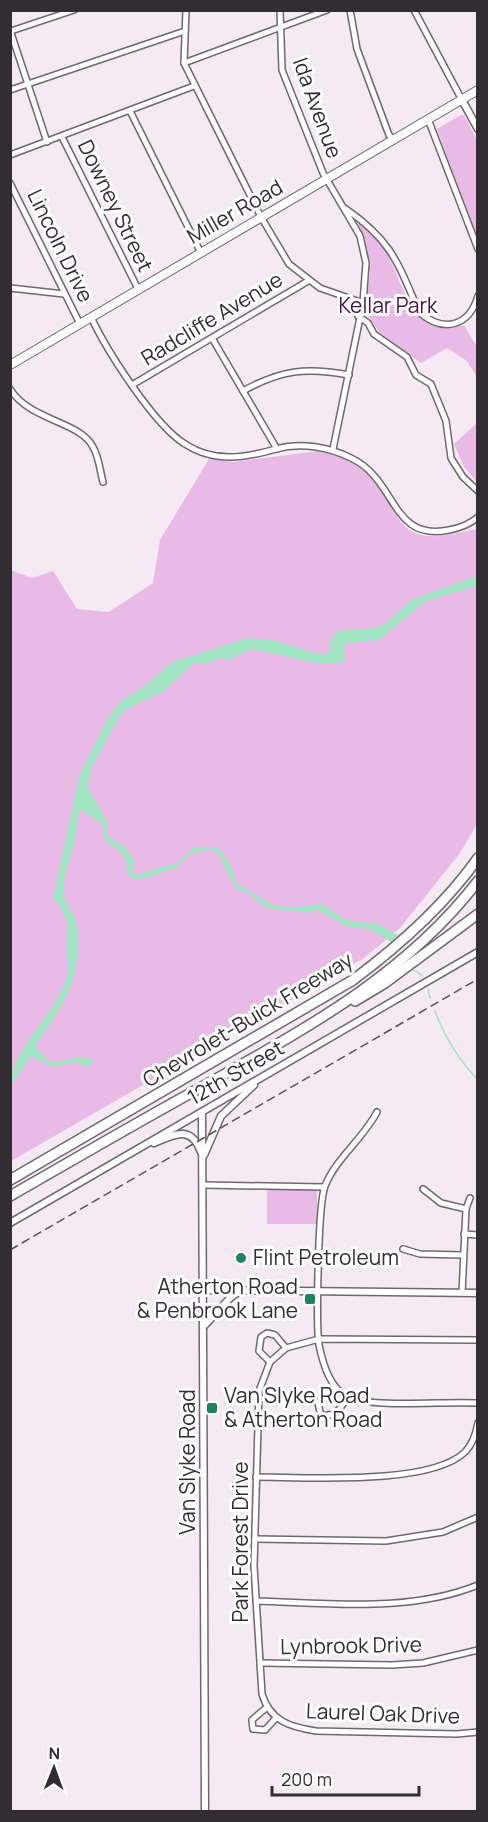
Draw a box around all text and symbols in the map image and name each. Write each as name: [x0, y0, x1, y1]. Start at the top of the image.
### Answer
street label: Ida Avenue: [287, 53, 349, 162]
street label: Downey Street: [72, 135, 160, 276]
street label: Miller Road: [182, 172, 287, 250]
street label: Lincoln Drive: [21, 184, 100, 307]
street label: Radcliffe Avenue: [136, 265, 287, 371]
park label: Kellar Park: [339, 291, 438, 319]
street label: Chevrolet-Buick Freeway: [137, 945, 358, 1093]
street label: 12th Street: [182, 1033, 289, 1111]
place label: Flint Petroleum: [253, 1243, 399, 1271]
marker: Flint Petroleum: [234, 1251, 248, 1265]
place label: Atherton Road & Penbrook Lane: [137, 1272, 298, 1324]
marker: Atherton Road & Penbrook Lane: [303, 1292, 317, 1306]
place label: Van Slyke Road & Atherton Road: [224, 1381, 382, 1433]
street label: Van Slyke Road: [173, 1389, 201, 1535]
marker: Van Slyke Road & Atherton Road: [205, 1401, 219, 1415]
street label: Park Forest Drive: [226, 1461, 254, 1623]
street label: Lynbrook Drive: [280, 1630, 422, 1660]
street label: Laurel Oak Drive: [306, 1696, 461, 1730]
north arrow: [24, 1738, 84, 1798]
text: N: [48, 1742, 60, 1764]
scale bar: [272, 1759, 419, 1797]
text: 200 m: [281, 1767, 332, 1791]

